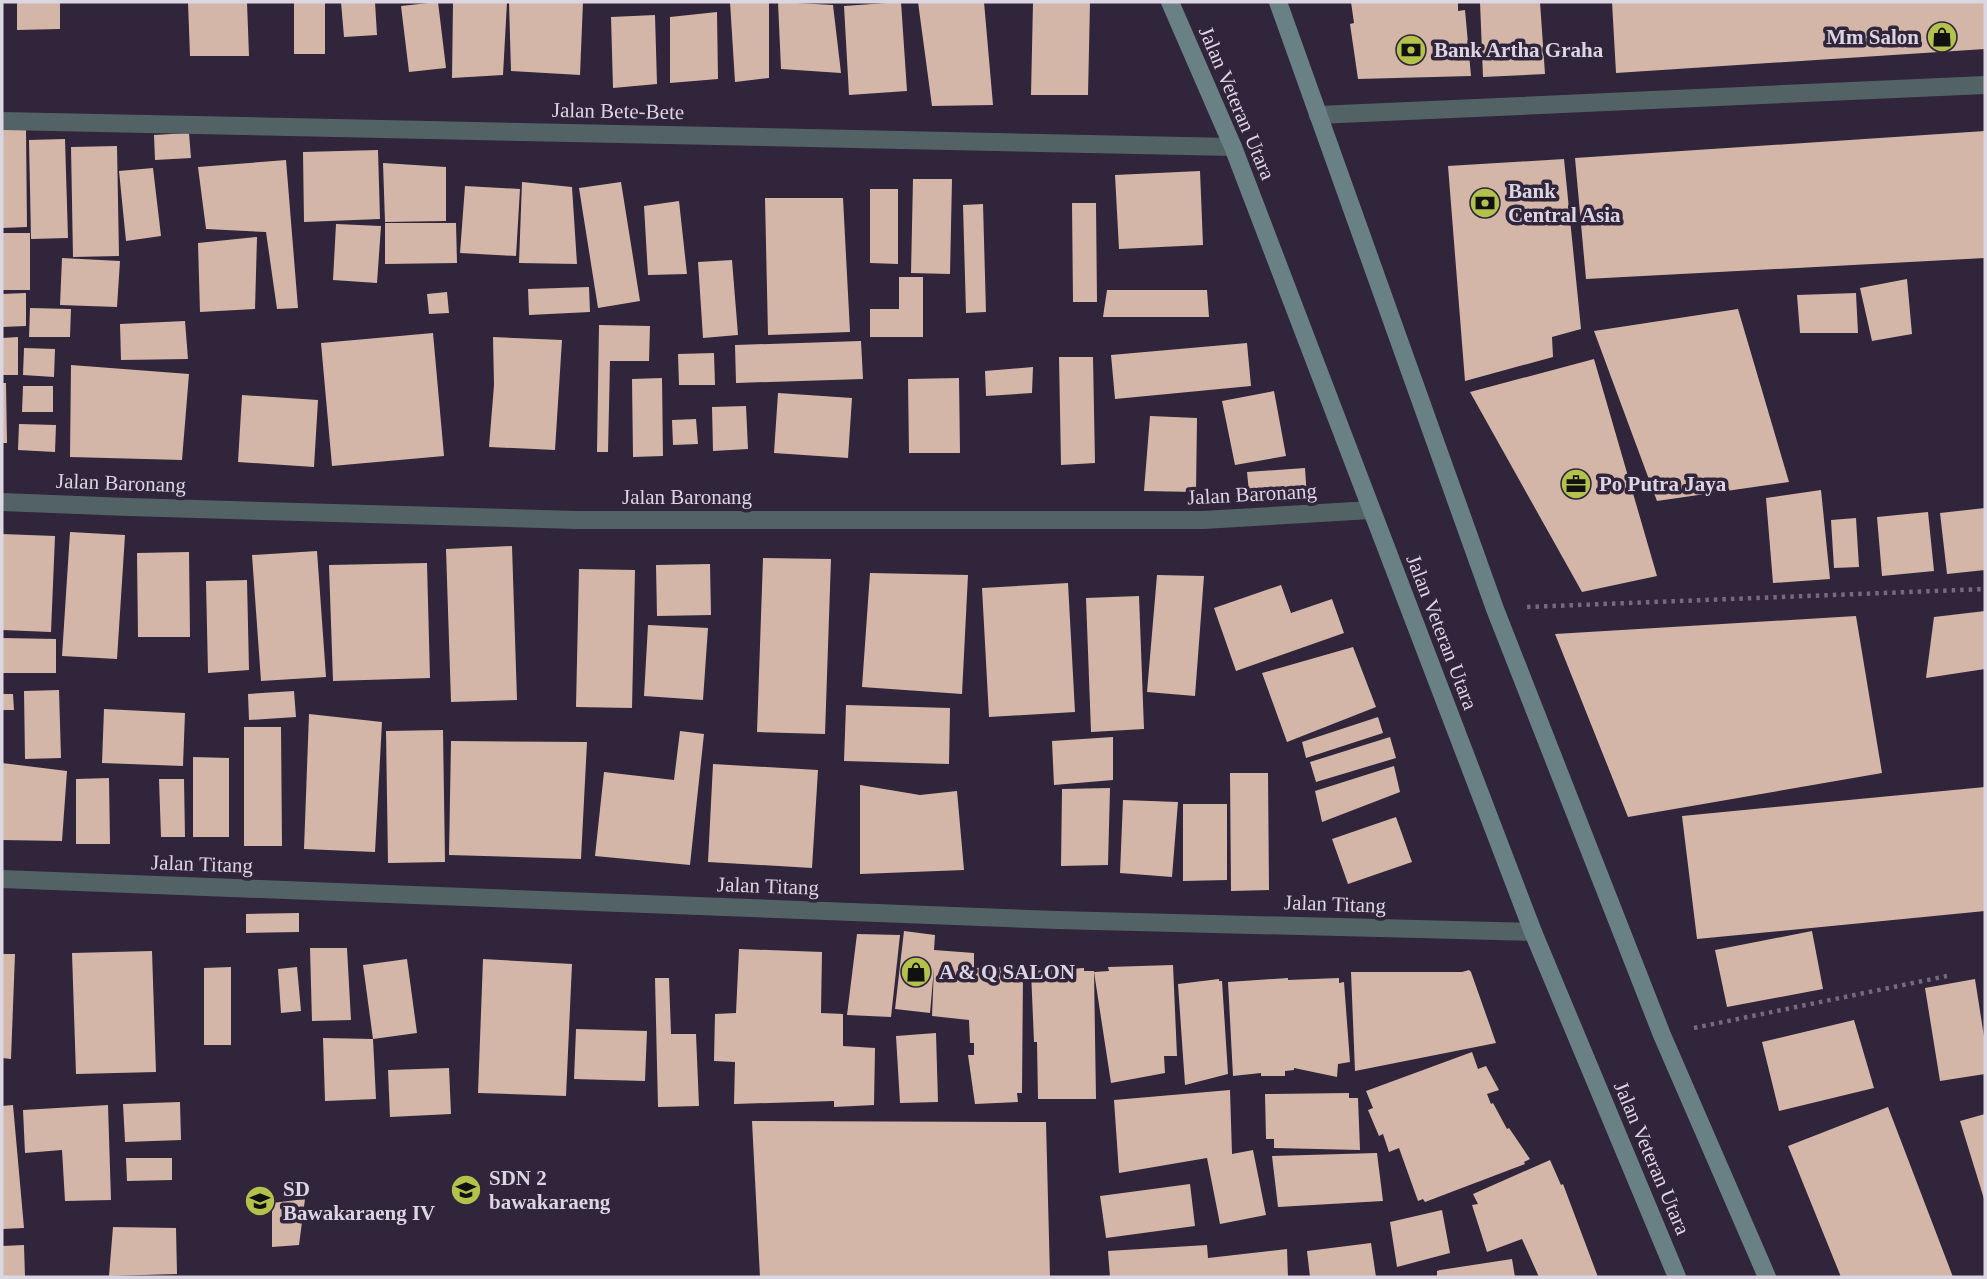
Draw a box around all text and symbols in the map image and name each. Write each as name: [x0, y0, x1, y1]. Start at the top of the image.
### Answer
shop icon: Mm Salon: [1925, 20, 1959, 54]
street label: Jalan Veteran Utara: [1194, 23, 1280, 184]
place label: Mm Salon: [1826, 25, 1919, 49]
bank icon: Bank Artha Graha: [1394, 33, 1428, 67]
place label: Bank Artha Graha: [1434, 38, 1604, 62]
street label: Jalan Bete-Bete: [552, 98, 684, 124]
place label: Bank Central Asia: [1508, 179, 1621, 227]
bank icon: Bank Central Asia: [1468, 186, 1502, 220]
office icon: Po Putra Jaya: [1559, 467, 1593, 501]
street label: Jalan Baronang: [56, 469, 187, 497]
place label: Po Putra Jaya: [1599, 472, 1727, 496]
street label: Jalan Baronang: [1186, 479, 1318, 509]
street label: Jalan Baronang: [622, 485, 753, 509]
street label: Jalan Veteran Utara: [1401, 551, 1483, 713]
street label: Jalan Titang: [151, 850, 254, 878]
street label: Jalan Titang: [717, 872, 820, 900]
street label: Jalan Titang: [1284, 890, 1387, 918]
shop icon: A & Q SALON: [899, 955, 933, 989]
place label: A & Q SALON: [939, 960, 1075, 984]
street label: Jalan Veteran Utara: [1609, 1078, 1695, 1239]
place label: SDN 2 bawakaraeng: [489, 1166, 611, 1214]
school or university icon: SDN 2 bawakaraeng: [449, 1173, 483, 1207]
place label: SD Bawakaraeng IV: [283, 1177, 435, 1225]
school or university icon: SD Bawakaraeng IV: [243, 1184, 277, 1218]

